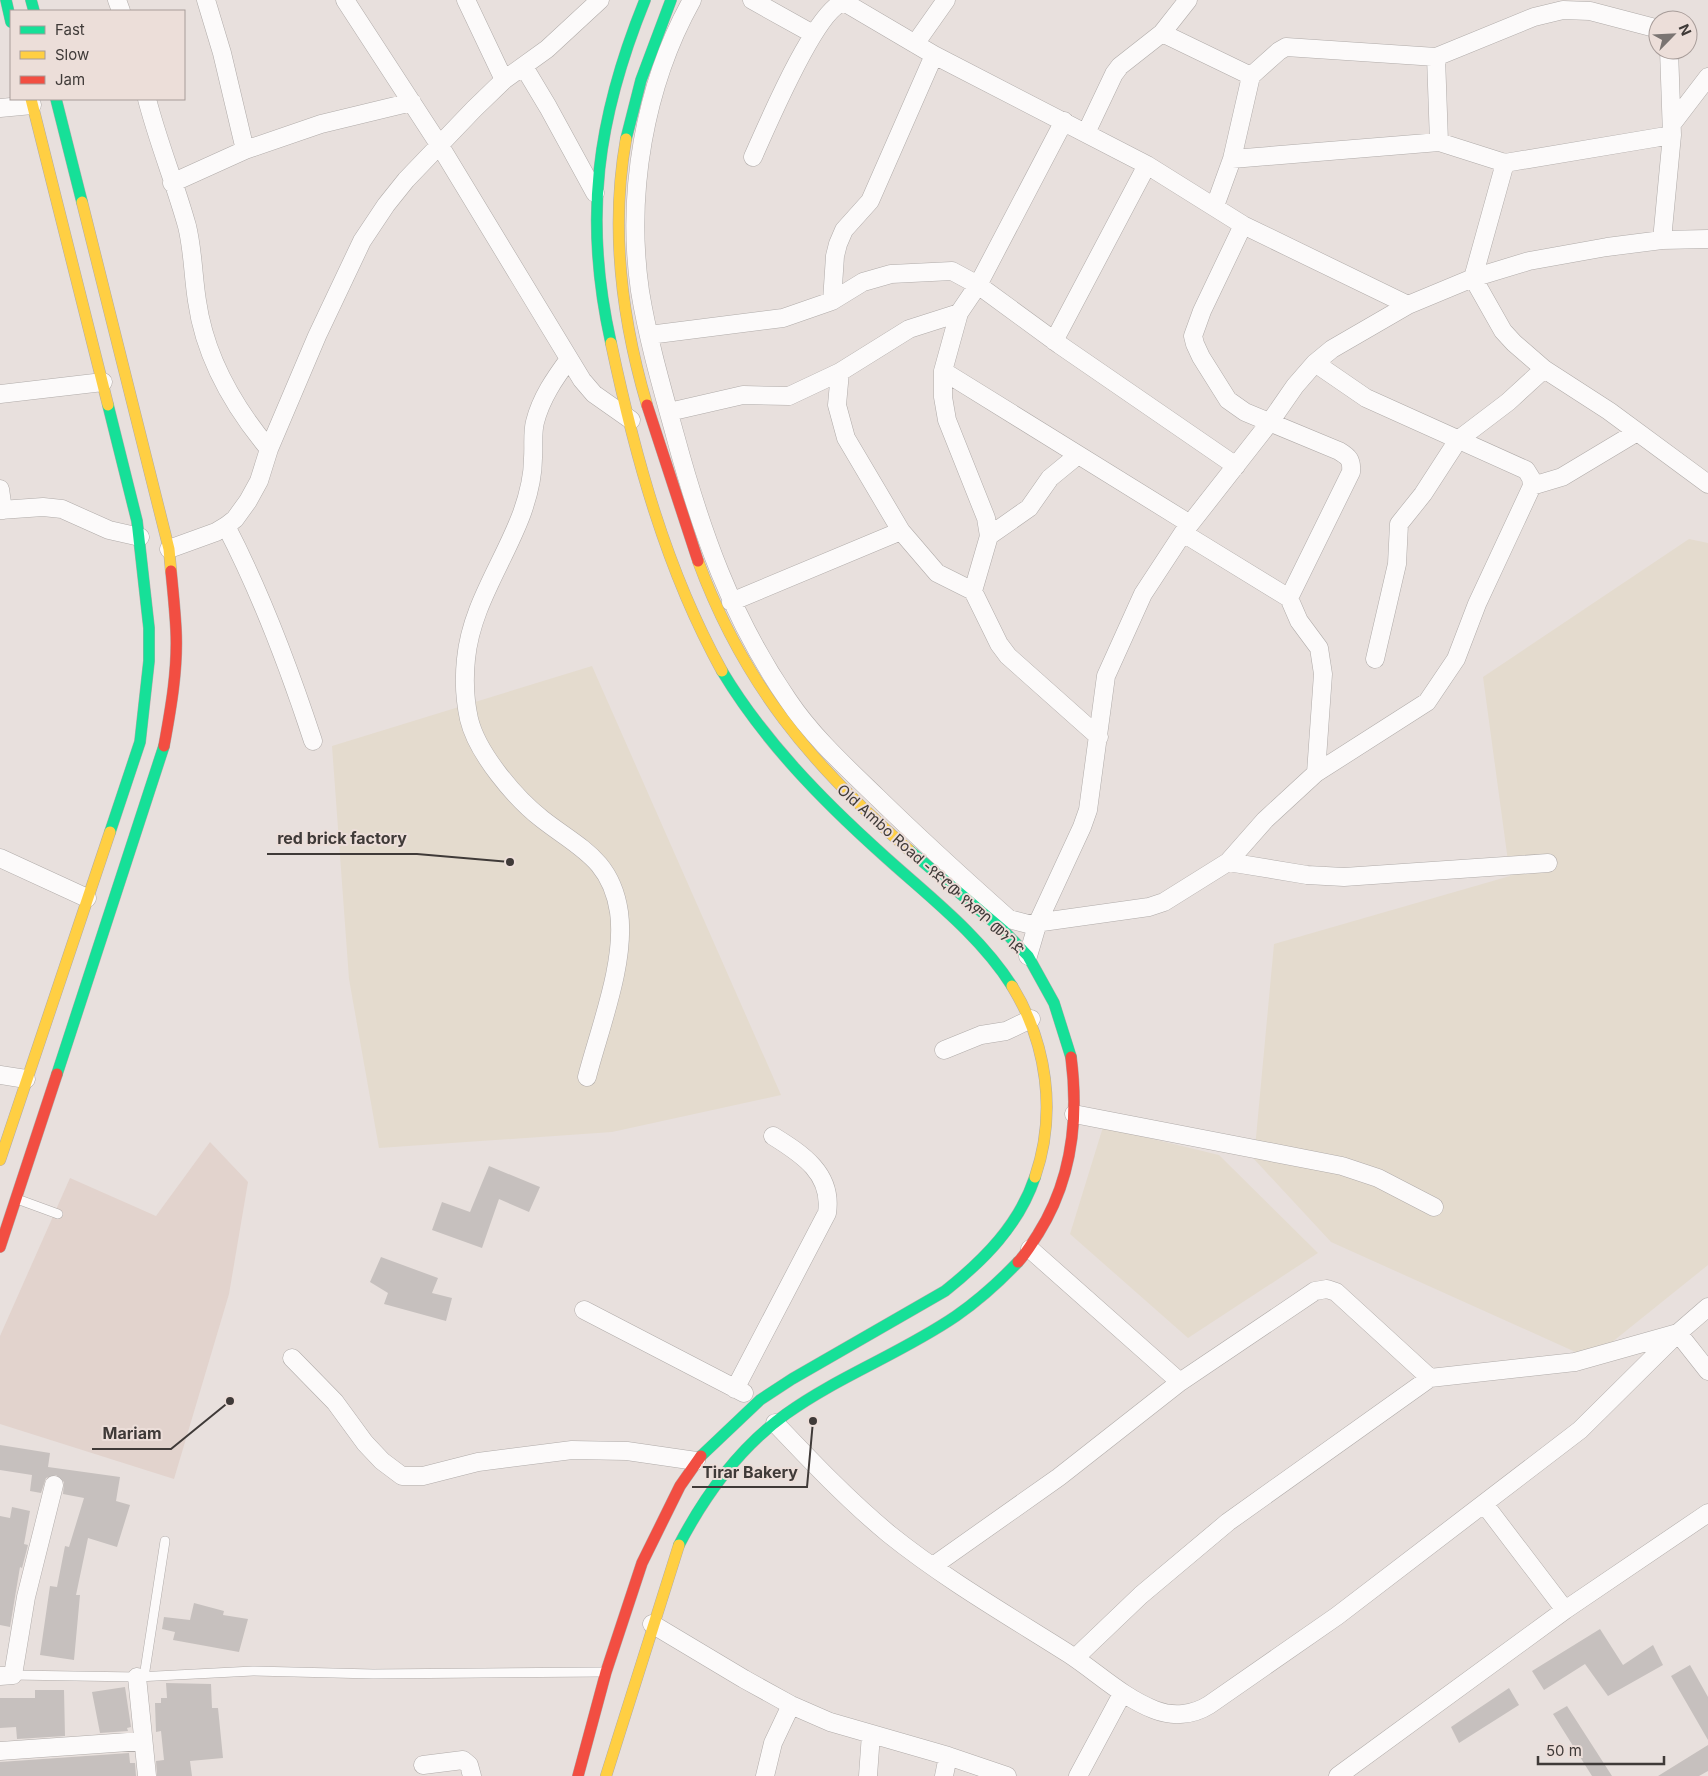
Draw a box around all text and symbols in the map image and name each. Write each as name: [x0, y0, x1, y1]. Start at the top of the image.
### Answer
legend: [10, 10, 185, 100]
north arrow: [1648, 10, 1698, 60]
text: Fast: [55, 20, 85, 39]
text: N: [1675, 21, 1695, 38]
text: Slow: [55, 45, 89, 64]
text: Jam: [55, 70, 85, 89]
street label: Old Ambo Road -የድሮው የአምቦ መንገድ: [833, 780, 1029, 958]
callout: red brick factory: [267, 823, 417, 854]
text: red brick factory: [277, 828, 407, 848]
callout: Mariam: [92, 1418, 171, 1449]
text: Mariam: [102, 1423, 162, 1443]
callout: Tirar Bakery: [692, 1456, 807, 1487]
text: Tirar Bakery: [702, 1462, 798, 1482]
scale bar: [1538, 1734, 1664, 1766]
text: 50 m: [1546, 1741, 1582, 1760]

